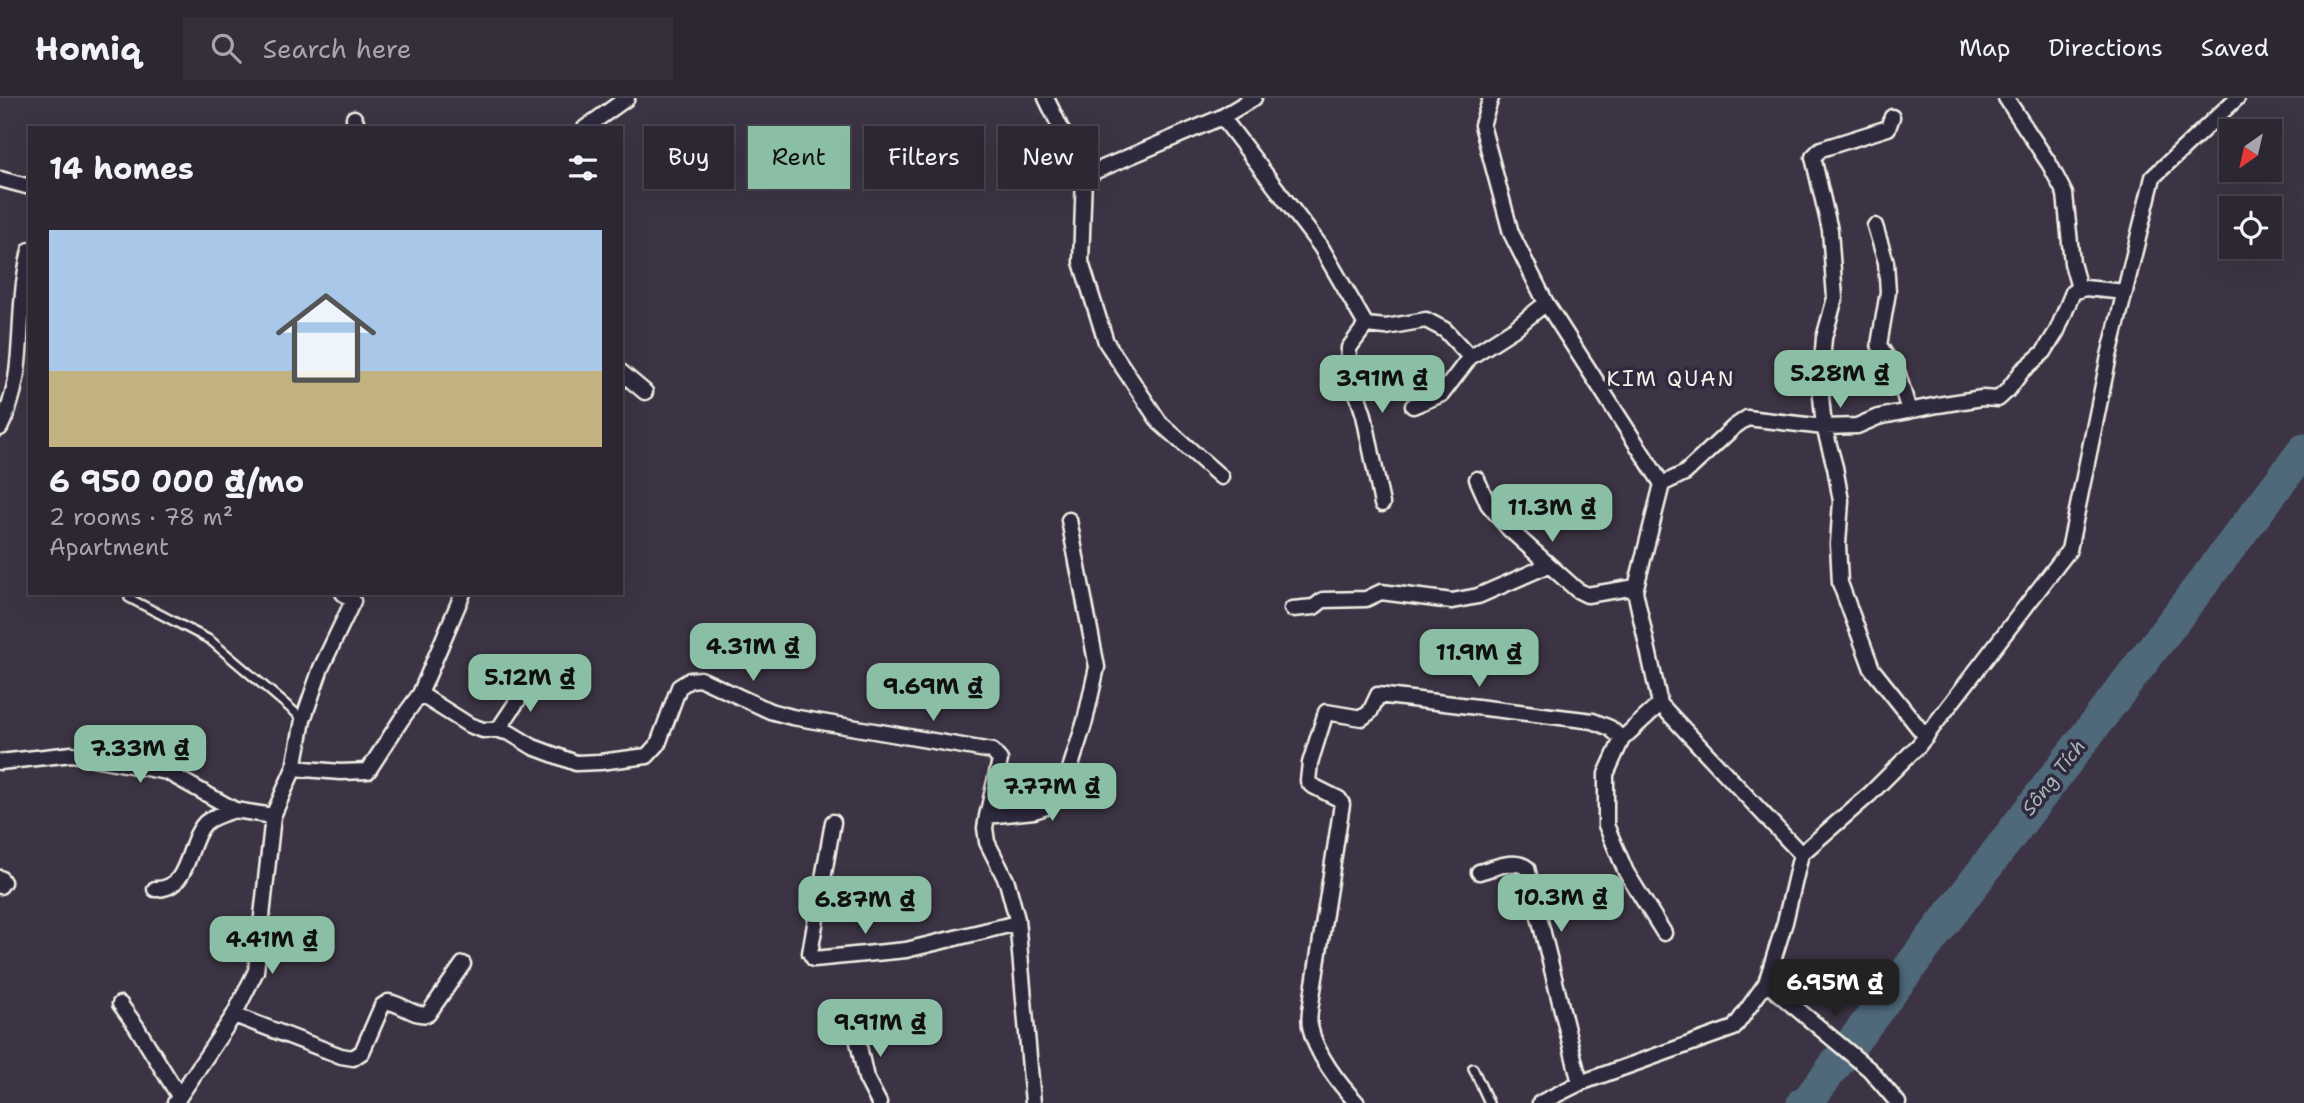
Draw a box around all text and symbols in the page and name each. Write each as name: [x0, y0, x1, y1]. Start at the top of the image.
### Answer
search box: [183, 17, 673, 80]
text: Homiq: [35, 26, 141, 71]
icon: search: [207, 29, 245, 67]
text: Search here: [263, 31, 411, 66]
text: Map: [1959, 32, 2010, 64]
text: Directions: [2048, 32, 2163, 64]
text: Saved: [2201, 32, 2269, 64]
north arrow: [2219, 119, 2282, 182]
map controls: [2219, 119, 2282, 259]
chip: Buy: [644, 126, 734, 189]
chip: Rent: [748, 126, 850, 189]
chip: Filters: [864, 126, 984, 189]
chip: New: [998, 126, 1098, 189]
text: 14 homes: [49, 148, 194, 189]
icon: filters: [564, 149, 602, 187]
button: locate: [2219, 196, 2282, 259]
icon: home: [263, 275, 389, 401]
pin: 5.28M ₫: [1775, 350, 1905, 410]
pin: 3.91M ₫: [1317, 356, 1447, 415]
text: 5.28M ₫: [1790, 358, 1890, 388]
text: 3.91M ₫: [1336, 363, 1428, 393]
district label: KIM QUAN: [1607, 365, 1735, 393]
text: 6 950 000 ₫/mo: [49, 461, 304, 502]
pin: 11.3M ₫: [1487, 484, 1617, 544]
text: 11.3M ₫: [1507, 492, 1597, 522]
text: 2 rooms · 78 m²: [49, 502, 233, 532]
text: Apartment: [49, 532, 169, 562]
pin: 4.31M ₫: [688, 624, 818, 683]
pin: 11.9M ₫: [1414, 630, 1544, 689]
text: 4.31M ₫: [706, 631, 800, 661]
text: 11.9M ₫: [1436, 637, 1522, 667]
pin: 5.12M ₫: [465, 654, 595, 714]
text: 5.12M ₫: [484, 662, 576, 692]
pin: 9.69M ₫: [868, 664, 998, 723]
text: 9.69M ₫: [883, 671, 983, 701]
pin: 7.33M ₫: [75, 726, 205, 785]
text: 7.33M ₫: [90, 733, 190, 763]
water label: Sông Tích: [2016, 734, 2091, 820]
pin: 7.77M ₫: [987, 764, 1117, 823]
text: 7.77M ₫: [1003, 771, 1101, 801]
pin: 10.3M ₫: [1496, 874, 1626, 934]
pin: 6.87M ₫: [800, 876, 930, 936]
text: 10.3M ₫: [1514, 882, 1608, 912]
text: 6.87M ₫: [814, 884, 916, 914]
pin: 4.41M ₫: [207, 916, 337, 976]
text: 4.41M ₫: [226, 924, 318, 954]
pin: 6.95M ₫: [1770, 960, 1900, 1019]
text: 6.95M ₫: [1786, 967, 1884, 997]
pin: 9.91M ₫: [815, 1000, 945, 1059]
text: 9.91M ₫: [833, 1007, 927, 1037]

